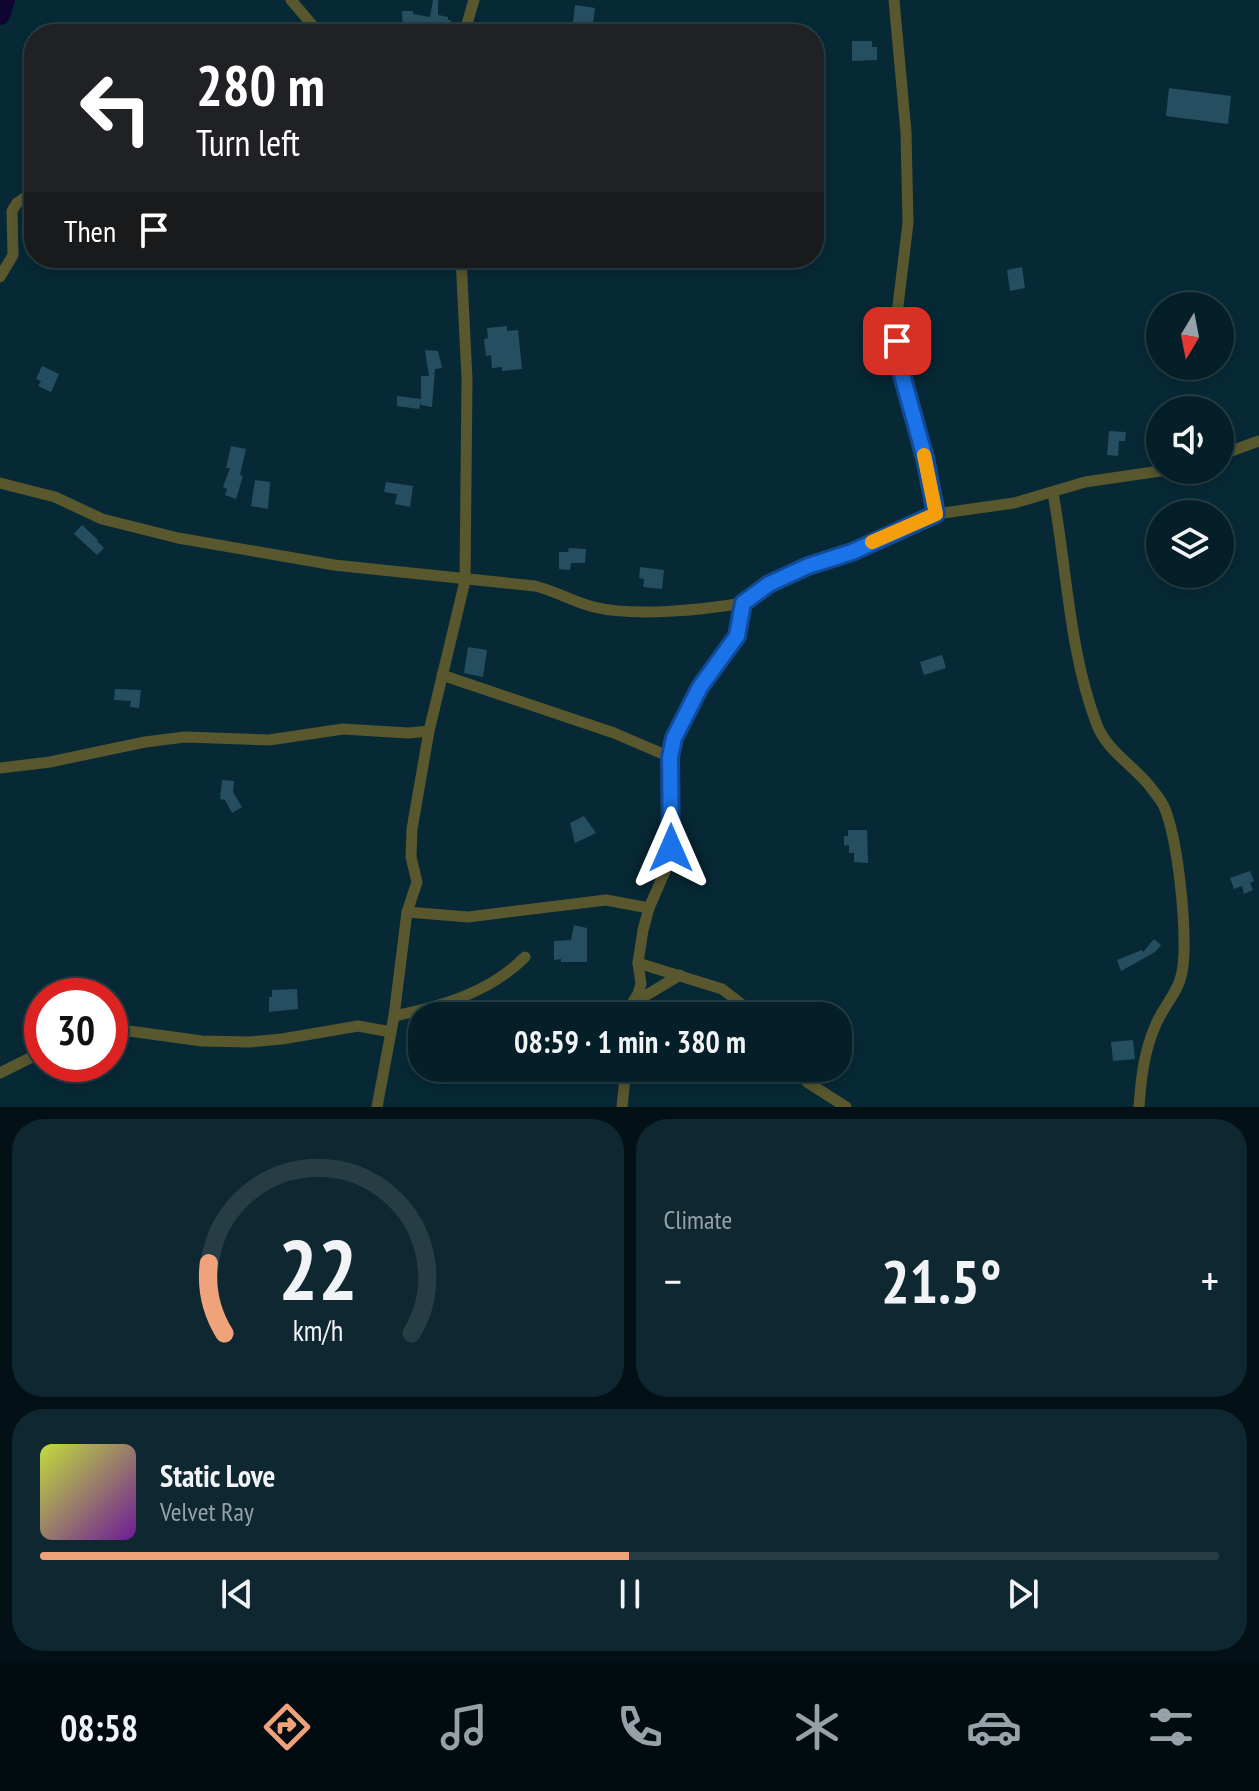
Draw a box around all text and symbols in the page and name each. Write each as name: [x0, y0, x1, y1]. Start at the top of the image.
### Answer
text: 280 m: [196, 49, 325, 121]
icon: left: [64, 56, 168, 160]
text: Turn left: [196, 119, 300, 166]
icon: arrive: [132, 208, 176, 252]
text: Then: [64, 211, 116, 250]
north arrow: [1146, 292, 1234, 380]
map controls: [1146, 292, 1234, 588]
pin: [863, 307, 931, 375]
icon: arrive: [875, 319, 919, 363]
button: sound: [1146, 396, 1234, 484]
button: layers: [1146, 500, 1234, 588]
position arrow: [629, 806, 713, 890]
speed limit sign: 30: [24, 978, 128, 1082]
text: 08:59 · 1 min · 380 m: [514, 1022, 746, 1061]
text: Climate: [664, 1203, 732, 1236]
text: 22: [278, 1215, 358, 1323]
text: 21.5°: [881, 1242, 1002, 1320]
text: −: [664, 1252, 682, 1309]
text: +: [1201, 1252, 1219, 1309]
text: km/h: [292, 1312, 343, 1349]
text: Static Love: [160, 1456, 275, 1495]
text: Velvet Ray: [160, 1495, 254, 1528]
icon: previous: [215, 1572, 259, 1616]
icon: pause: [608, 1572, 652, 1616]
icon: next: [1001, 1572, 1045, 1616]
icon: directions: [259, 1699, 315, 1755]
icon: music: [436, 1699, 492, 1755]
icon: phone: [612, 1699, 668, 1755]
icon: climate: [789, 1699, 845, 1755]
icon: car: [966, 1699, 1022, 1755]
icon: filters: [1143, 1699, 1199, 1755]
text: 08:58: [60, 1704, 138, 1751]

